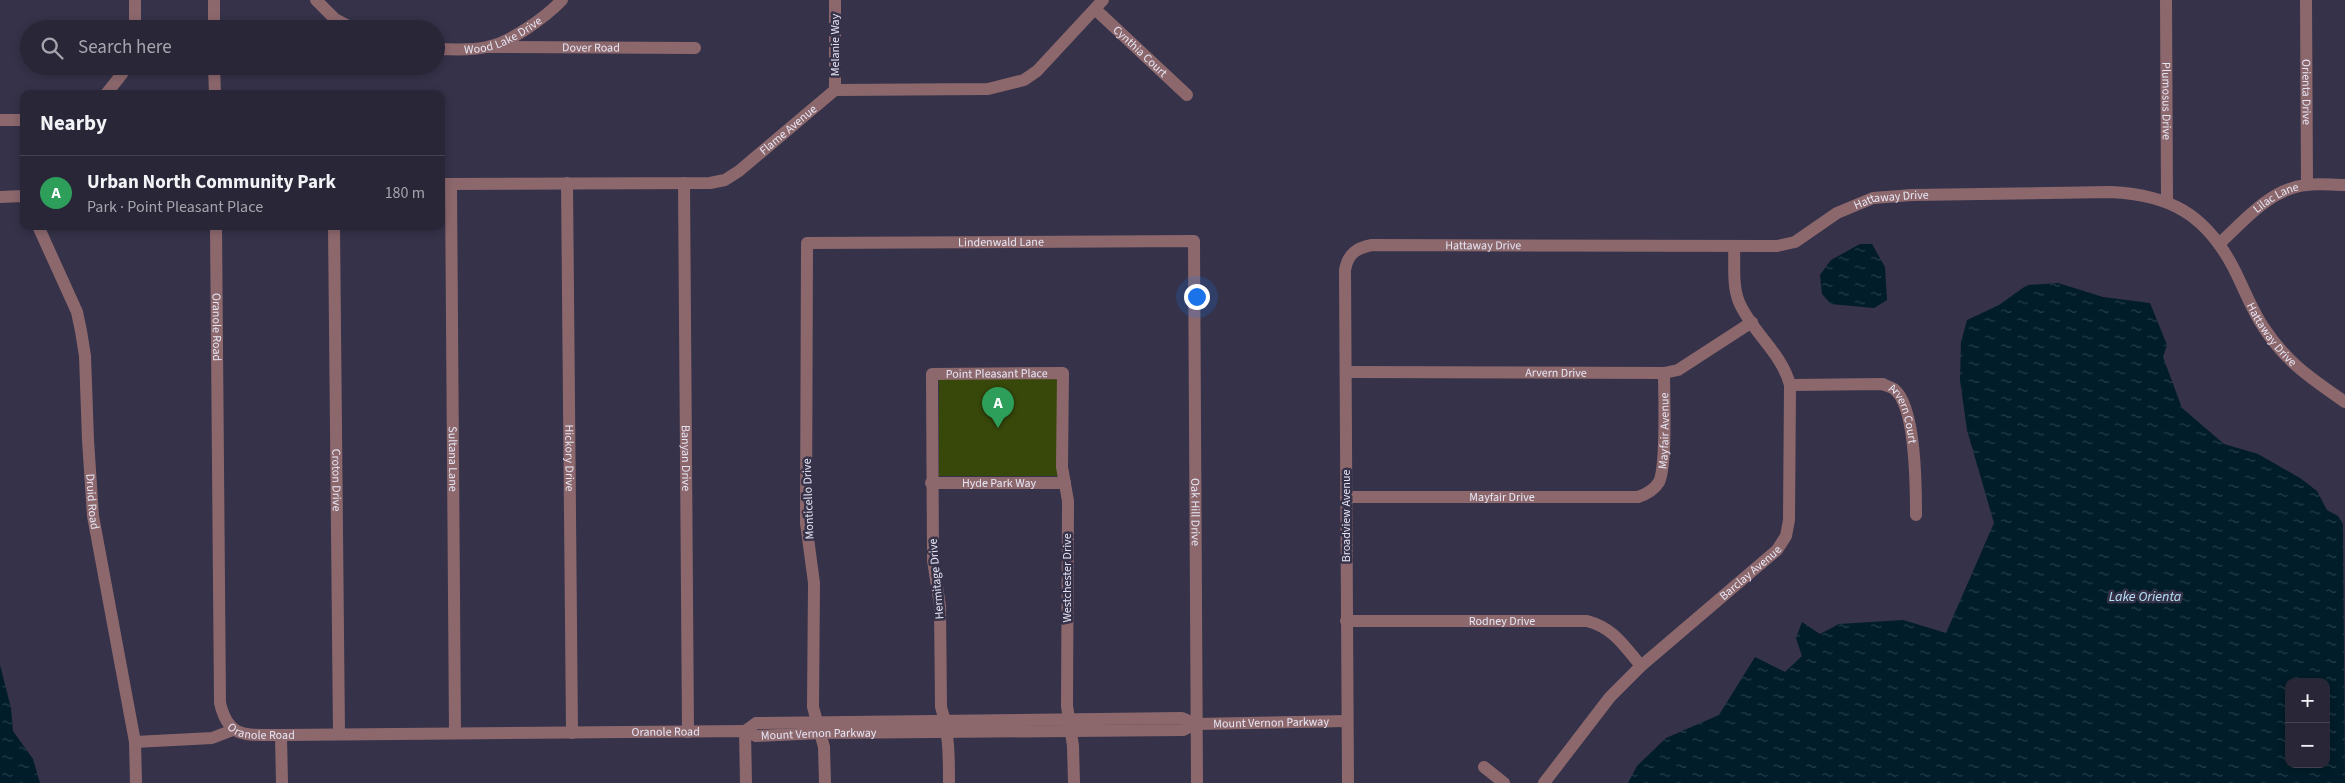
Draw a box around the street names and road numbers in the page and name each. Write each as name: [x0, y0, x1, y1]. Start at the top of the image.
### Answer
street label: Wood Lake Drive: [464, 13, 546, 59]
street label: Melanie Way: [827, 13, 844, 76]
street label: Cynthia Court: [1109, 22, 1171, 81]
street label: Dover Road: [562, 39, 620, 57]
street label: Orienta Drive: [2297, 59, 2315, 125]
street label: Plumosus Drive: [2157, 62, 2175, 140]
street label: Flame Avenue: [756, 101, 821, 159]
street label: Lilac Lane: [2250, 179, 2301, 217]
street label: Hattaway Drive: [1851, 187, 1929, 214]
street label: Lindenwald Lane: [958, 234, 1044, 251]
street label: Hattaway Drive: [1445, 237, 1521, 254]
street label: Oranole Road: [208, 293, 225, 361]
street label: Hattaway Drive: [2242, 300, 2300, 371]
street label: Point Pleasant Place: [946, 365, 1048, 383]
street label: Arvern Drive: [1525, 365, 1587, 382]
street label: Arvern Court: [1886, 380, 1921, 445]
street label: Mayfair Avenue: [1654, 392, 1674, 470]
street label: Hickory Drive: [560, 424, 578, 492]
street label: Banyan Drive: [677, 425, 694, 491]
street label: Sultana Lane: [444, 426, 461, 492]
street label: Croton Drive: [327, 449, 345, 511]
street label: Monticello Drive: [799, 458, 818, 540]
street label: Broadview Avenue: [1338, 470, 1355, 562]
street label: Druid Road: [81, 473, 103, 531]
street label: Hyde Park Way: [962, 475, 1037, 492]
street label: Oak Hill Drive: [1186, 478, 1204, 546]
street label: Mayfair Drive: [1469, 489, 1535, 506]
street label: Westchester Drive: [1059, 533, 1076, 623]
street label: Hermitage Drive: [924, 538, 948, 620]
street label: Barclay Avenue: [1716, 543, 1786, 604]
street label: Rodney Drive: [1469, 613, 1535, 630]
street label: Mount Vernon Parkway: [1213, 713, 1330, 733]
street label: Oranole Road: [223, 719, 295, 744]
street label: Oranole Road: [631, 723, 700, 741]
street label: Mount Vernon Parkway: [760, 725, 877, 745]

